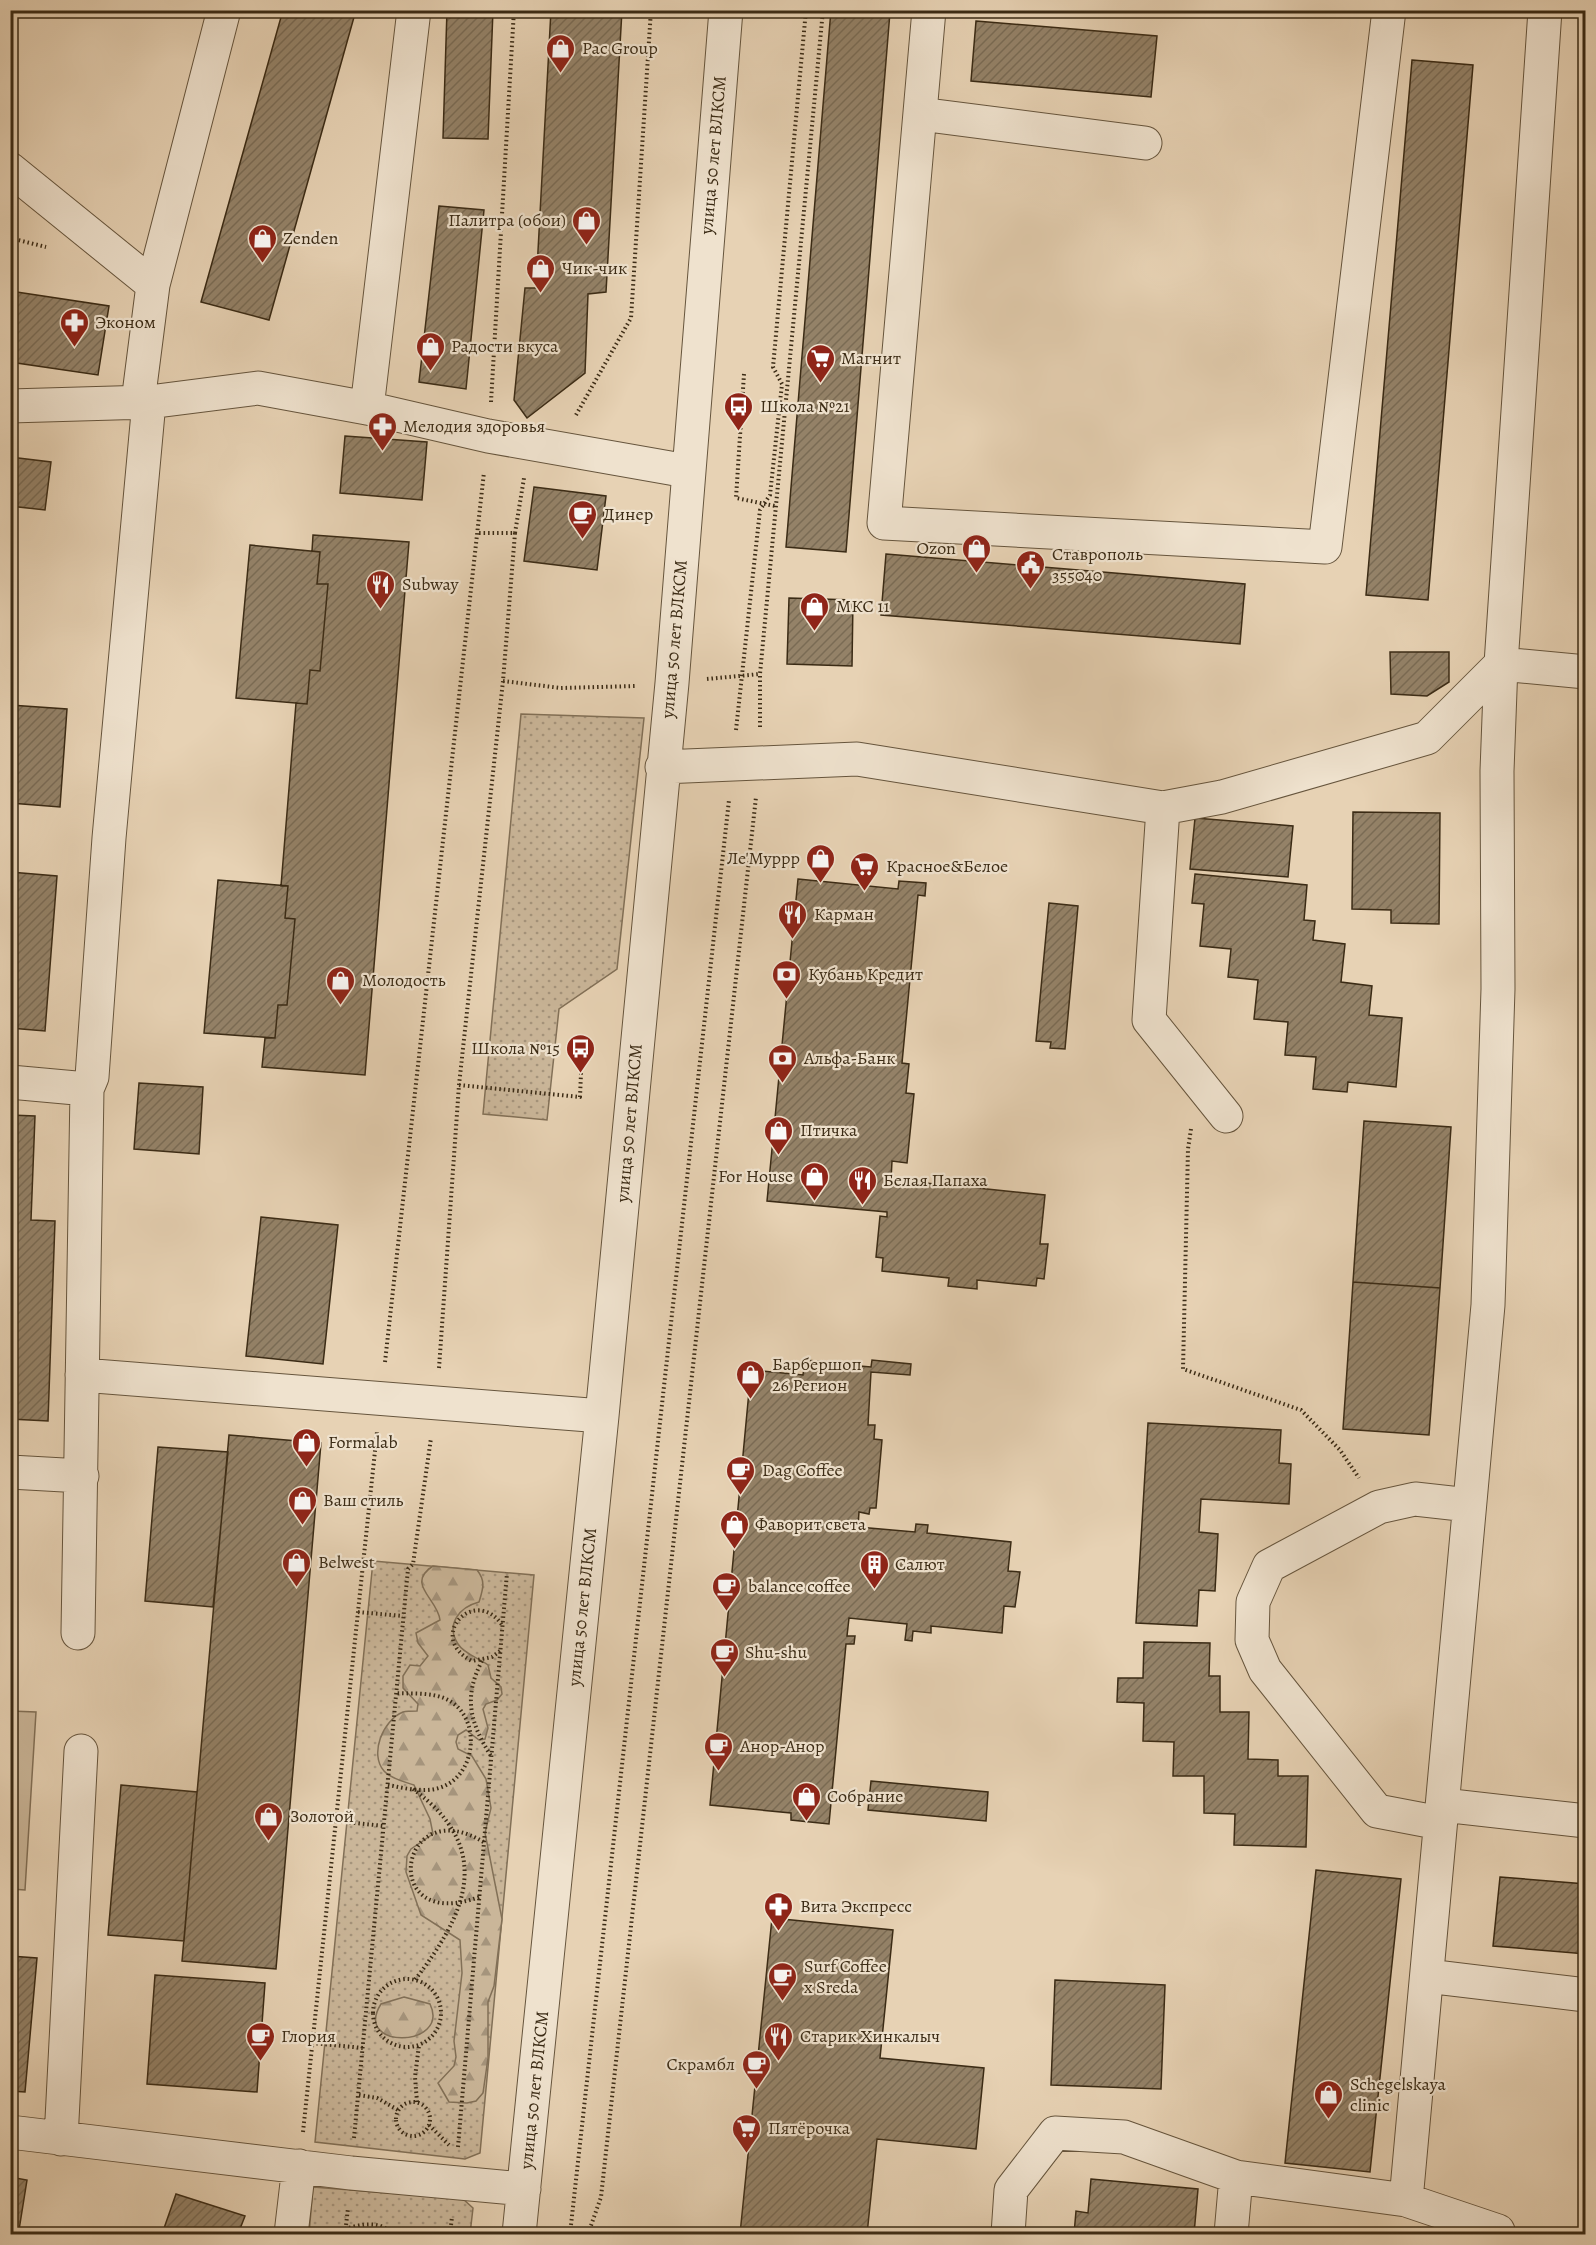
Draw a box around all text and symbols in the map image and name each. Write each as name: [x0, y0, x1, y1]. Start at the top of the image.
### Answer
shop icon: Pac Group: [545, 32, 577, 74]
place label: Pac Group: [582, 36, 658, 60]
street label: улица 50 лет ВЛКСМ: [694, 75, 732, 236]
shop icon: Палитра (обои): [571, 204, 603, 246]
place label: Палитра (обои): [448, 208, 566, 232]
shop icon: Zenden: [246, 222, 278, 264]
place label: Zenden: [283, 226, 339, 250]
shop icon: Чик-чик: [525, 252, 557, 294]
place label: Чик-чик: [562, 256, 627, 280]
pharmacy icon: Эконом: [58, 306, 90, 348]
place label: Эконом: [95, 310, 156, 334]
shop icon: Радости вкуса: [414, 330, 446, 372]
place label: Радости вкуса: [451, 334, 559, 358]
supermarket icon: Магнит: [804, 342, 836, 384]
place label: Магнит: [841, 346, 901, 370]
bus stop icon: Школа №21: [723, 390, 755, 432]
place label: Школа №21: [760, 394, 850, 418]
pharmacy icon: Мелодия здоровья: [366, 410, 398, 452]
place label: Мелодия здоровья: [403, 414, 545, 438]
cafe icon: Динер: [566, 498, 598, 540]
place label: Динер: [603, 502, 653, 526]
shop icon: Ozon: [961, 532, 993, 574]
place label: Ozon: [916, 536, 956, 560]
place label: Ставрополь 355040: [1052, 542, 1143, 587]
public building icon: Ставрополь 355040: [1015, 548, 1047, 590]
street label: улица 50 лет ВЛКСМ: [655, 559, 693, 720]
restaurant icon: Subway: [365, 568, 397, 610]
place label: Subway: [402, 572, 460, 596]
shop icon: МКС 11: [799, 590, 831, 632]
place label: МКС 11: [836, 594, 890, 618]
shop icon: Ле'Муррр: [805, 842, 837, 884]
place label: Ле'Муррр: [727, 846, 800, 870]
supermarket icon: Красное&Белое: [849, 850, 881, 892]
place label: Красное&Белое: [886, 854, 1008, 878]
restaurant icon: Карман: [777, 898, 809, 940]
place label: Карман: [814, 902, 874, 926]
bank icon: Кубань Кредит: [771, 958, 803, 1000]
place label: Кубань Кредит: [808, 962, 923, 986]
shop icon: Молодость: [325, 964, 357, 1006]
place label: Молодость: [362, 968, 446, 992]
bus stop icon: Школа №15: [565, 1032, 597, 1074]
place label: Школа №15: [471, 1036, 560, 1060]
bank icon: Альфа-Банк: [767, 1042, 799, 1084]
street label: улица 50 лет ВЛКСМ: [610, 1043, 648, 1204]
place label: Альфа-Банк: [803, 1046, 896, 1070]
shop icon: Птичка: [763, 1114, 795, 1156]
place label: Птичка: [800, 1118, 858, 1142]
shop icon: For House: [798, 1160, 830, 1202]
place label: For House: [718, 1164, 793, 1188]
restaurant icon: Белая Папаха: [846, 1164, 878, 1206]
place label: Белая Папаха: [883, 1168, 988, 1192]
place label: Барбершоп 26 Регион: [772, 1352, 862, 1397]
shop icon: Барбершоп 26 Регион: [735, 1358, 767, 1400]
shop icon: Formalab: [291, 1426, 323, 1468]
place label: Formalab: [328, 1430, 398, 1454]
cafe icon: Dag Coffee: [725, 1454, 757, 1496]
place label: Dag Coffee: [762, 1458, 843, 1482]
shop icon: Ваш стиль: [286, 1484, 318, 1526]
place label: Ваш стиль: [323, 1488, 404, 1512]
shop icon: Фаворит света: [718, 1508, 750, 1550]
place label: Фаворит света: [755, 1512, 867, 1536]
street label: улица 50 лет ВЛКСМ: [562, 1527, 602, 1688]
shop icon: Belwest: [281, 1546, 313, 1588]
building icon: Салют: [858, 1548, 890, 1590]
place label: Belwest: [318, 1550, 375, 1574]
place label: Салют: [895, 1552, 945, 1576]
cafe icon: balance coffee: [711, 1570, 743, 1612]
place label: balance coffee: [748, 1574, 851, 1598]
cafe icon: Shu-shu: [708, 1636, 740, 1678]
place label: Shu-shu: [745, 1640, 807, 1664]
cafe icon: Анор-Анор: [703, 1730, 735, 1772]
place label: Анор-Анор: [739, 1734, 824, 1758]
shop icon: Собрание: [790, 1780, 822, 1822]
place label: Собрание: [827, 1784, 903, 1808]
shop icon: Золотой: [253, 1800, 285, 1842]
place label: Золотой: [290, 1804, 354, 1828]
pharmacy icon: Вита Экспресс: [763, 1890, 795, 1932]
place label: Вита Экспресс: [800, 1894, 912, 1918]
place label: Surf Coffee x Sreda: [804, 1954, 887, 1999]
cafe icon: Surf Coffee x Sreda: [767, 1960, 799, 2002]
street label: улица 50 лет ВЛКСМ: [514, 2010, 554, 2171]
cafe icon: Глория: [244, 2020, 276, 2062]
restaurant icon: Старик Хинкалыч: [763, 2020, 795, 2062]
place label: Глория: [281, 2024, 336, 2048]
place label: Старик Хинкалыч: [800, 2024, 940, 2048]
cafe icon: Скрамбл: [740, 2048, 772, 2090]
place label: Скрамбл: [667, 2052, 735, 2076]
place label: Schegelskaya clinic: [1350, 2072, 1446, 2117]
shop icon: Schegelskaya clinic: [1313, 2078, 1345, 2120]
supermarket icon: Пятёрочка: [731, 2112, 763, 2154]
place label: Пятёрочка: [768, 2116, 851, 2140]

